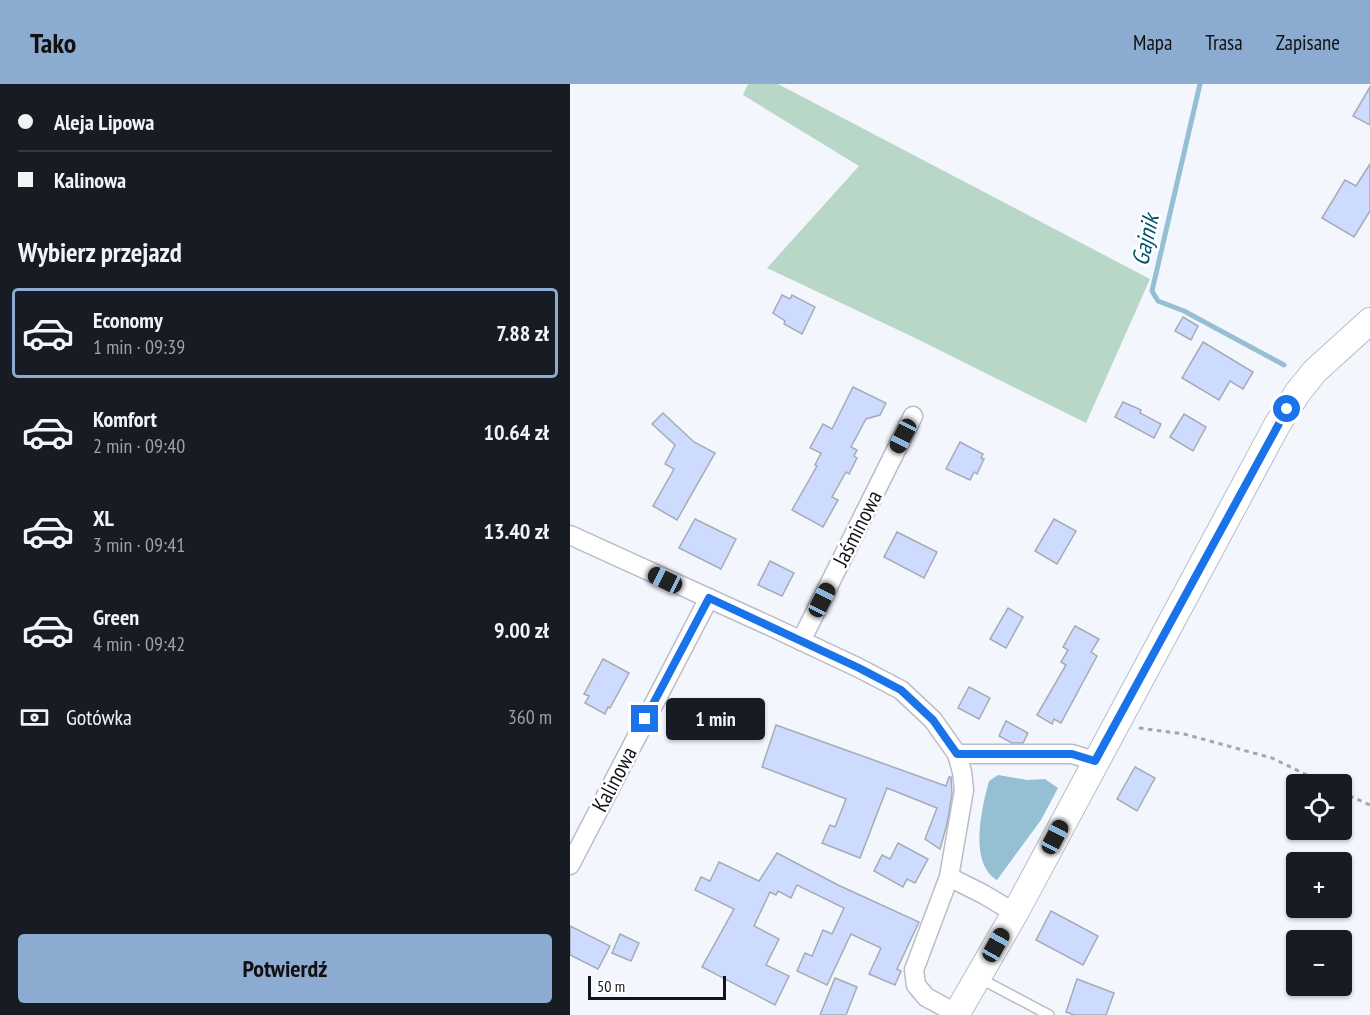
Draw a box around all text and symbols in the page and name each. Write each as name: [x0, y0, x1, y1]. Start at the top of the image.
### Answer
text: Tako: [30, 24, 76, 61]
text: Mapa: [1133, 29, 1172, 56]
text: Trasa: [1205, 29, 1243, 56]
text: Zapisane: [1276, 29, 1340, 56]
text: Aleja Lipowa: [54, 108, 154, 136]
text: Kalinowa: [54, 166, 126, 194]
water label: Gajnik: [1124, 209, 1167, 269]
text: Wybierz przejazd: [18, 235, 182, 269]
icon: car: [21, 306, 75, 360]
text: Economy: [93, 306, 163, 334]
text: 7.88 zł: [496, 319, 549, 347]
text: 1 min · 09:39: [93, 334, 185, 360]
route start: [1273, 395, 1300, 422]
icon: car: [21, 405, 75, 459]
text: Komfort: [93, 405, 157, 433]
car: [887, 416, 919, 456]
text: 10.64 zł: [484, 418, 549, 446]
text: 2 min · 09:40: [93, 433, 185, 459]
street label: Jaśminowa: [826, 485, 888, 572]
icon: car: [21, 504, 75, 558]
text: XL: [93, 504, 114, 532]
text: 13.40 zł: [484, 517, 549, 545]
text: 3 min · 09:41: [93, 532, 185, 558]
car: [645, 564, 685, 596]
car: [806, 580, 838, 620]
icon: car: [21, 603, 75, 657]
text: Green: [93, 603, 139, 631]
text: 9.00 zł: [494, 616, 549, 644]
text: 4 min · 09:42: [93, 631, 185, 657]
callout: 1 min: [666, 698, 765, 740]
icon: cash: [18, 701, 51, 734]
text: Gotówka: [66, 703, 132, 731]
text: 360 m: [508, 704, 552, 730]
route end: [631, 705, 658, 732]
text: 1 min: [695, 706, 736, 732]
street label: Kalinowa: [585, 742, 643, 816]
map controls: [1286, 774, 1352, 996]
button: locate: [1286, 774, 1352, 840]
car: [1039, 817, 1071, 857]
button: +: [1286, 852, 1352, 918]
car: [979, 925, 1013, 965]
button: −: [1286, 930, 1352, 996]
button: Potwierdź: [18, 934, 552, 1003]
scale bar: [588, 973, 726, 1000]
text: 50 m: [597, 976, 625, 996]

